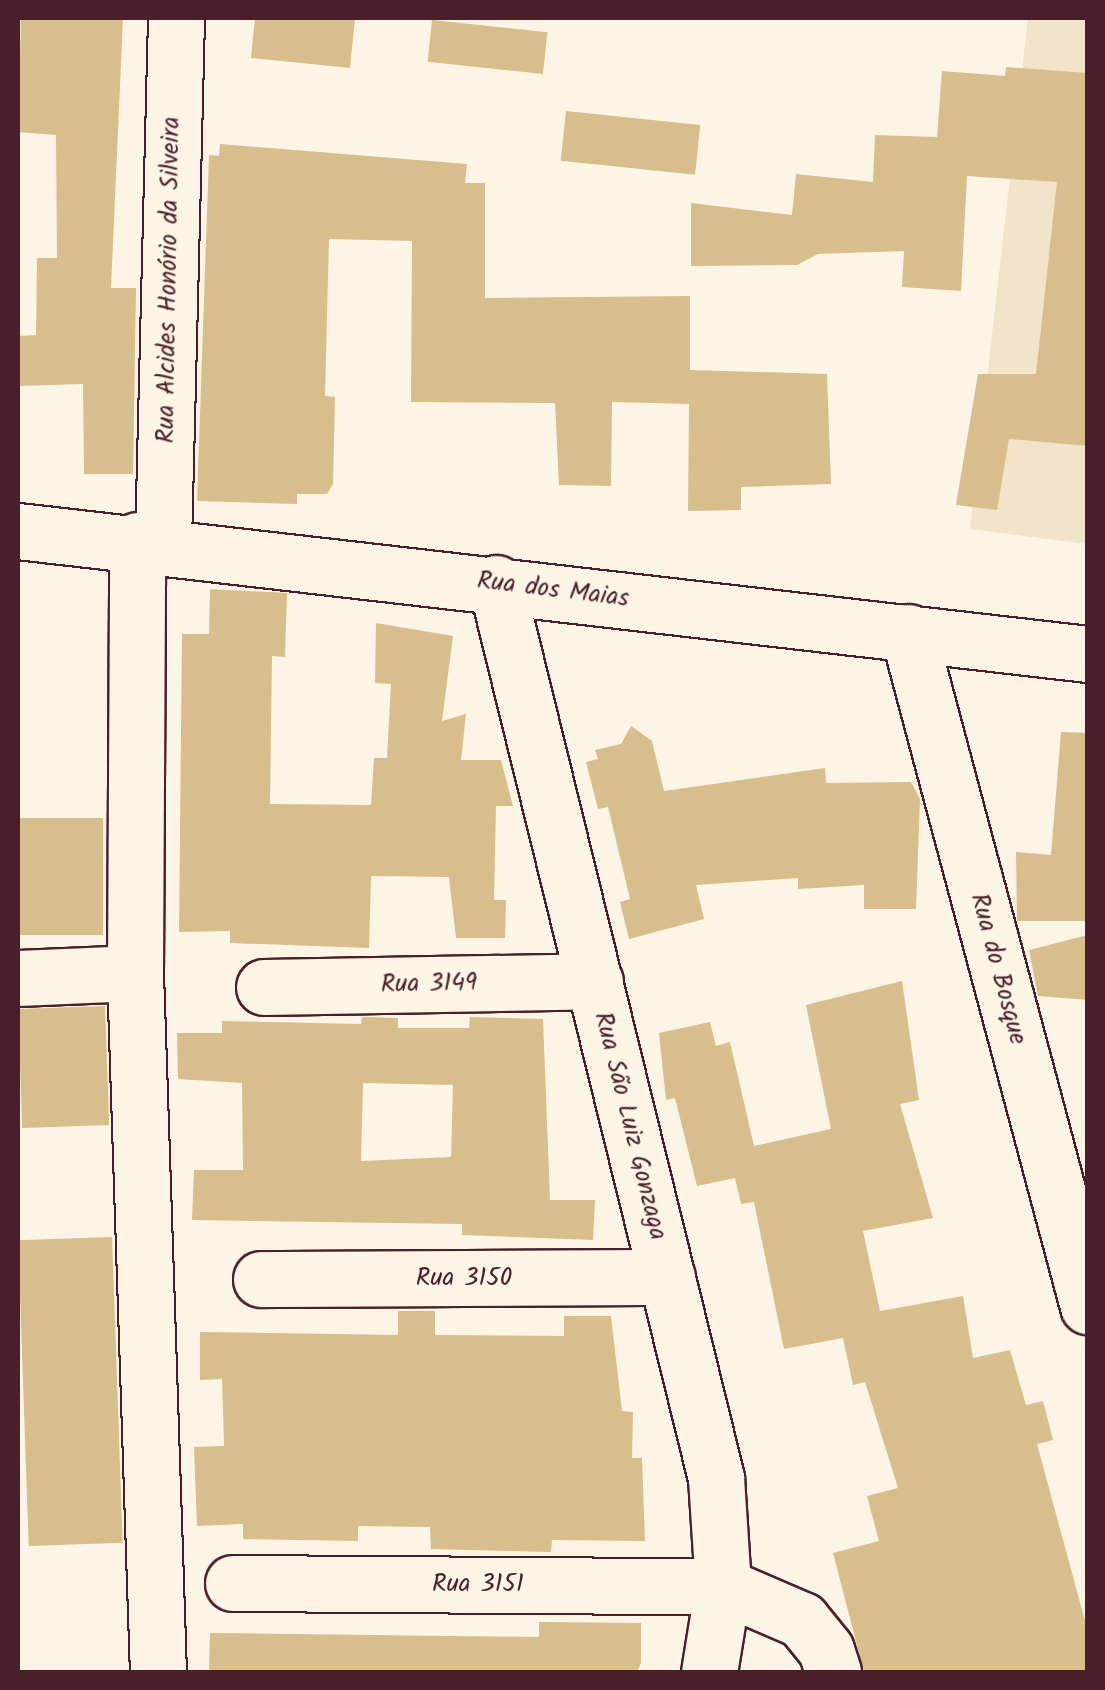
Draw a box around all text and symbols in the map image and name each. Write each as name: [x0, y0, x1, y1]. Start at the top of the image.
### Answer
street label: Rua Alcides Honório da Silveira: [151, 116, 187, 444]
street label: Rua dos Maias: [475, 566, 631, 614]
street label: Rua do Bosque: [963, 890, 1033, 1048]
street label: Rua 3149: [381, 968, 477, 1000]
street label: Rua São Luiz Gonzaga: [587, 1009, 673, 1243]
street label: Rua 3150: [416, 1263, 512, 1293]
street label: Rua 3151: [432, 1569, 524, 1599]

